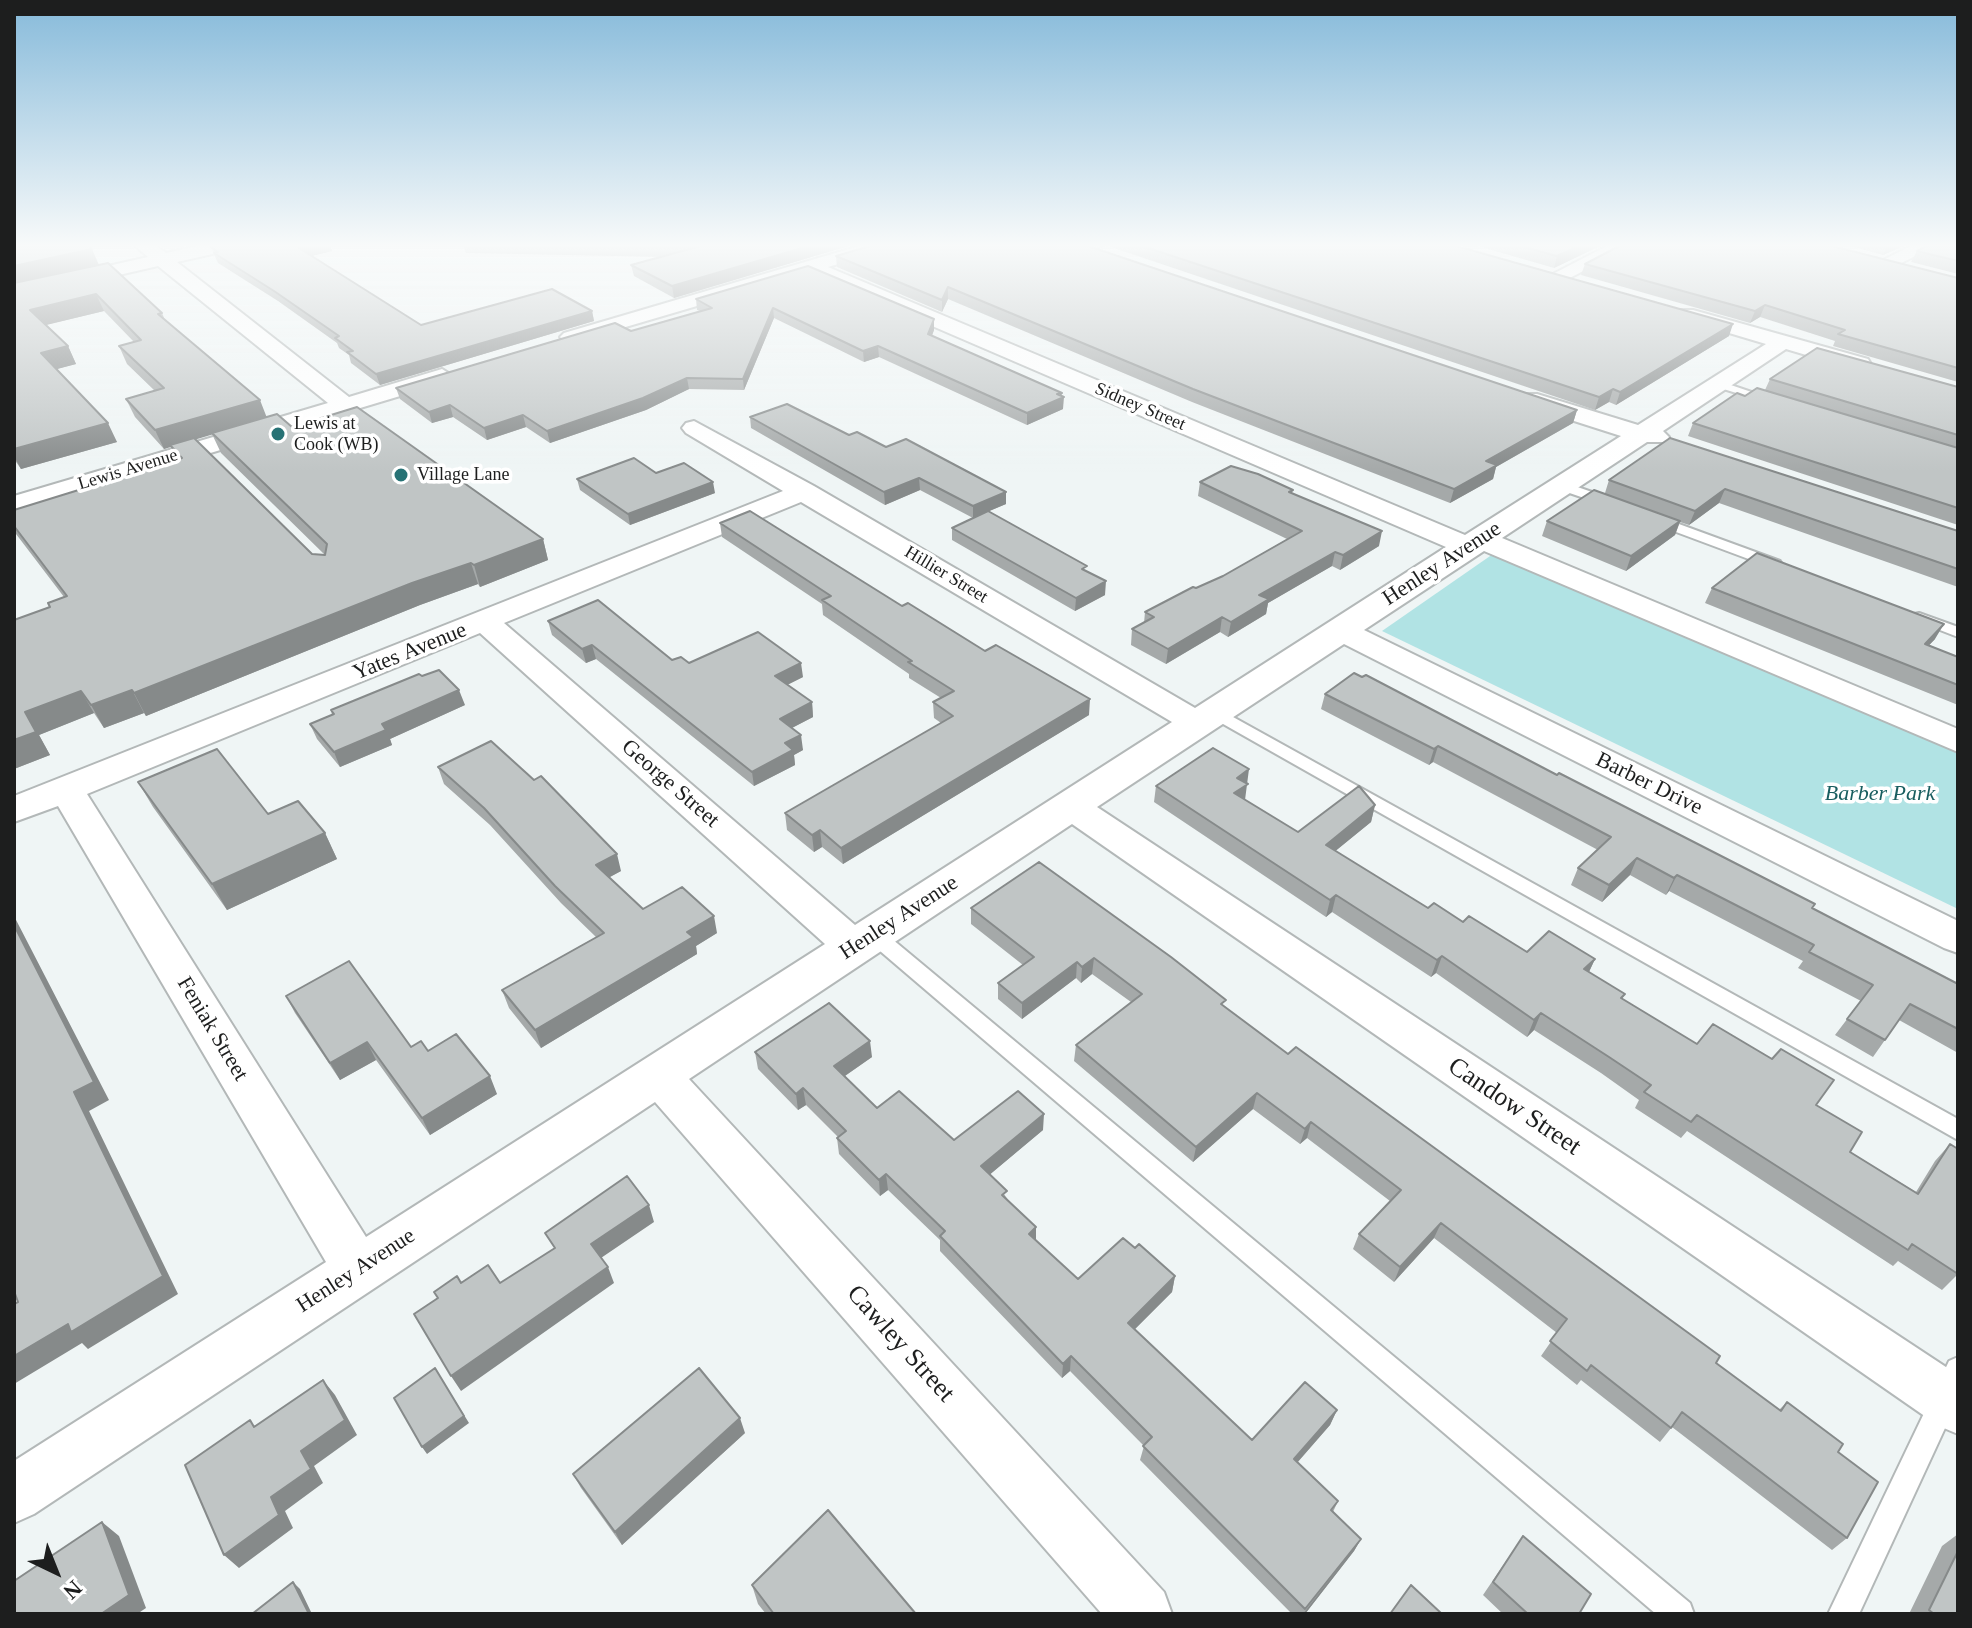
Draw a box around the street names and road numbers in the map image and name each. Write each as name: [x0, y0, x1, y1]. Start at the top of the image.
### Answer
street label: Sidney Street: [1091, 378, 1189, 436]
street label: Lewis Avenue: [76, 445, 180, 495]
street label: Henley Avenue: [1378, 516, 1506, 612]
street label: Hillier Street: [900, 542, 992, 608]
street label: Yates Avenue: [349, 617, 471, 687]
street label: George Street: [616, 734, 724, 834]
street label: Barber Drive: [1591, 747, 1707, 821]
street label: Henley Avenue: [835, 870, 963, 966]
street label: Feniak Street: [171, 972, 253, 1086]
street label: Candow Street: [1442, 1051, 1586, 1163]
street label: Henley Avenue: [292, 1223, 420, 1319]
street label: Cawley Street: [839, 1279, 961, 1409]

